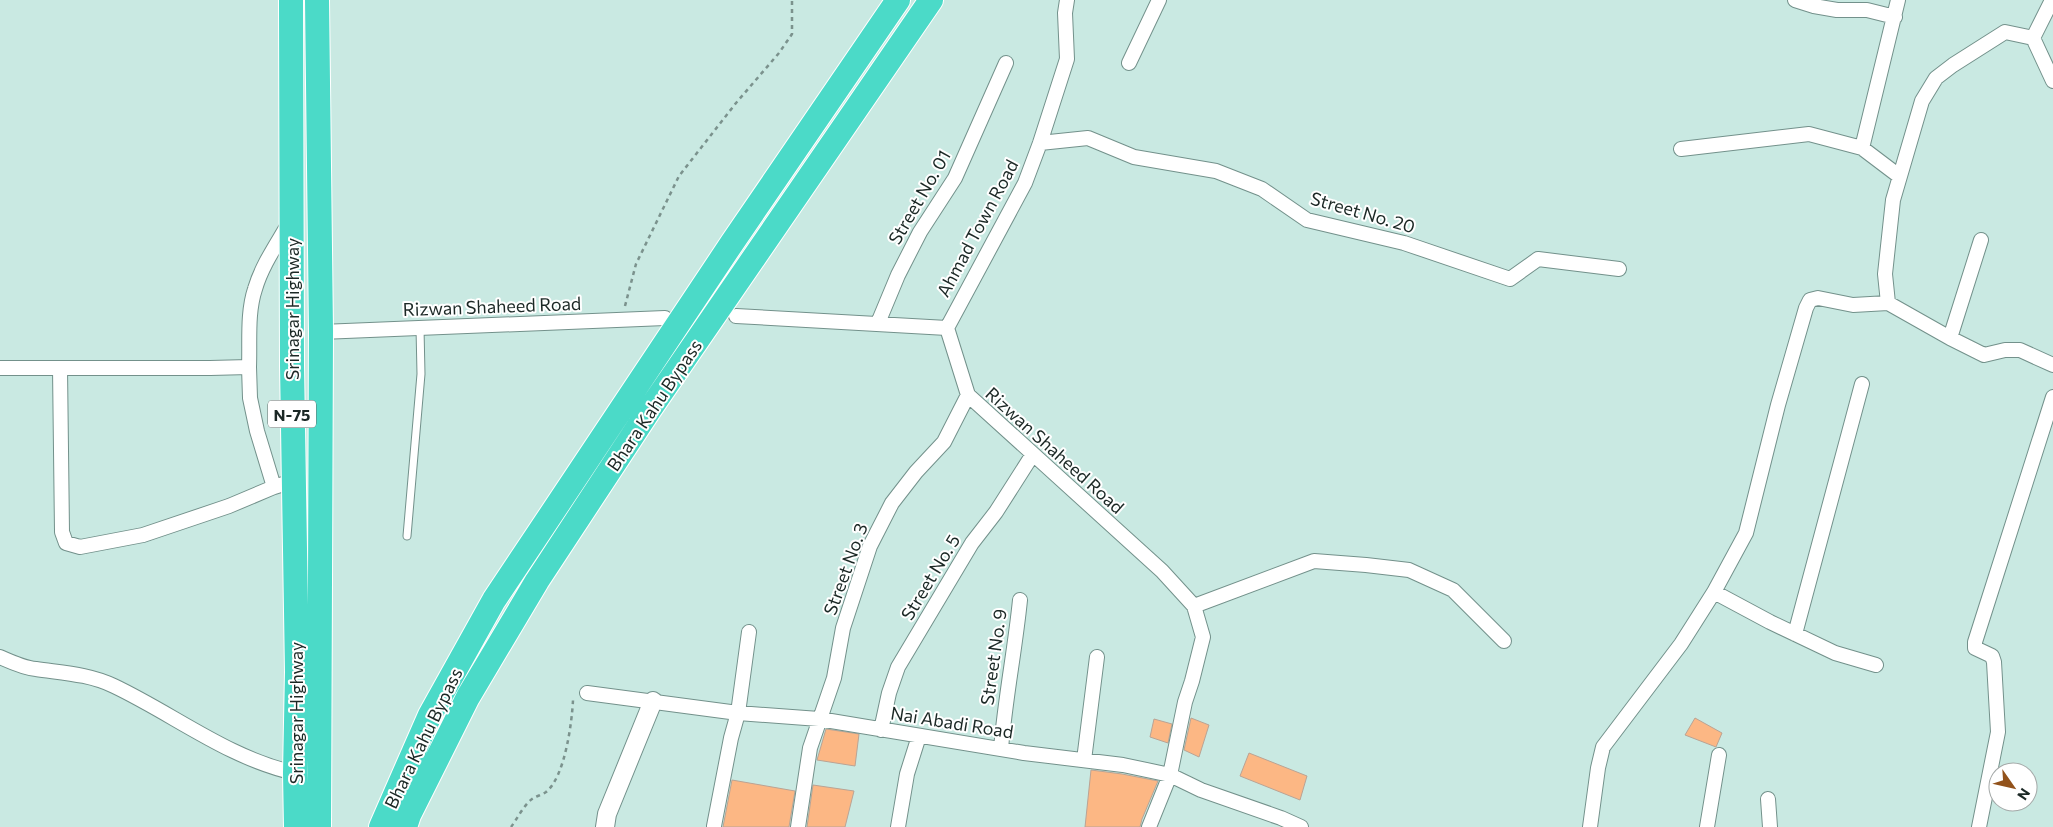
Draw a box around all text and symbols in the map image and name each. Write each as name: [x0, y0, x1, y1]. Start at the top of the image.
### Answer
street label: Street No. 01: [883, 146, 955, 248]
street label: Ahmad Town Road: [931, 156, 1023, 300]
street label: Street No. 20: [1308, 187, 1418, 237]
street label: Srinagar Highway: [281, 238, 303, 380]
street label: Rizwan Shaheed Road: [402, 292, 582, 320]
street label: Bhara Kahu Bypass: [602, 335, 706, 475]
street label: Rizwan Shaheed Road: [981, 382, 1129, 518]
road number: N-75: [268, 400, 316, 428]
street label: Street No. 3: [818, 520, 872, 618]
street label: Street No. 5: [896, 530, 964, 624]
street label: Street No. 9: [975, 608, 1011, 706]
street label: Srinagar Highway: [285, 642, 307, 784]
street label: Bhara Kahu Bypass: [379, 664, 467, 812]
street label: Nai Abadi Road: [889, 701, 1015, 743]
north arrow: [1988, 762, 2038, 812]
text: N: [2014, 785, 2034, 804]

